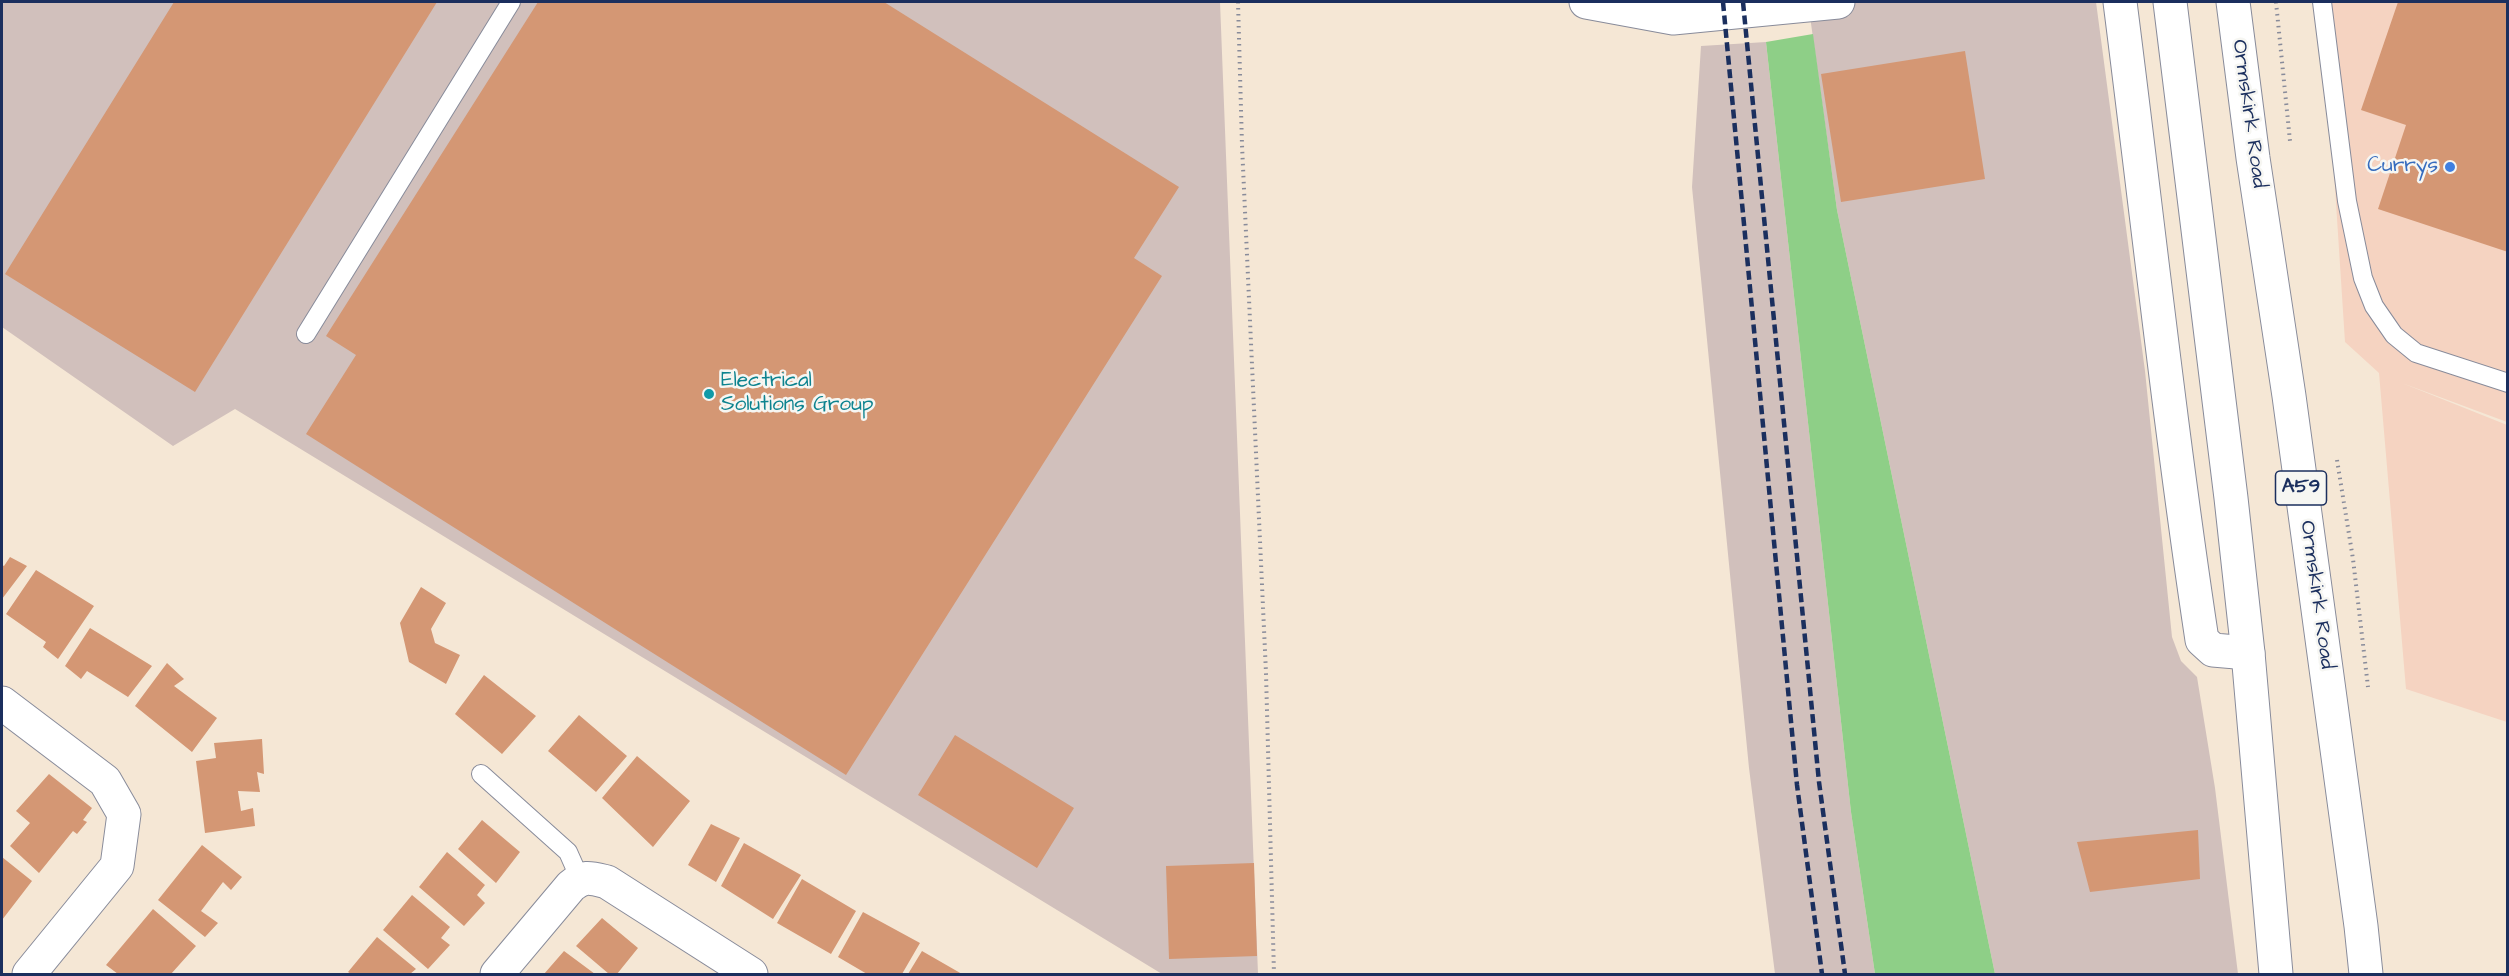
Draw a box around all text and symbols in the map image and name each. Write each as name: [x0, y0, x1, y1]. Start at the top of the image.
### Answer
street label: Ormskirk Road: [2225, 38, 2271, 190]
place label: Currys: [2367, 154, 2438, 180]
marker: Currys: [2443, 160, 2457, 174]
place label: Electrical Solutions Group: [721, 369, 873, 419]
marker: Electrical Solutions Group: [702, 387, 716, 401]
road number: A59: [2276, 471, 2326, 505]
street label: Ormskirk Road: [2293, 519, 2339, 671]

